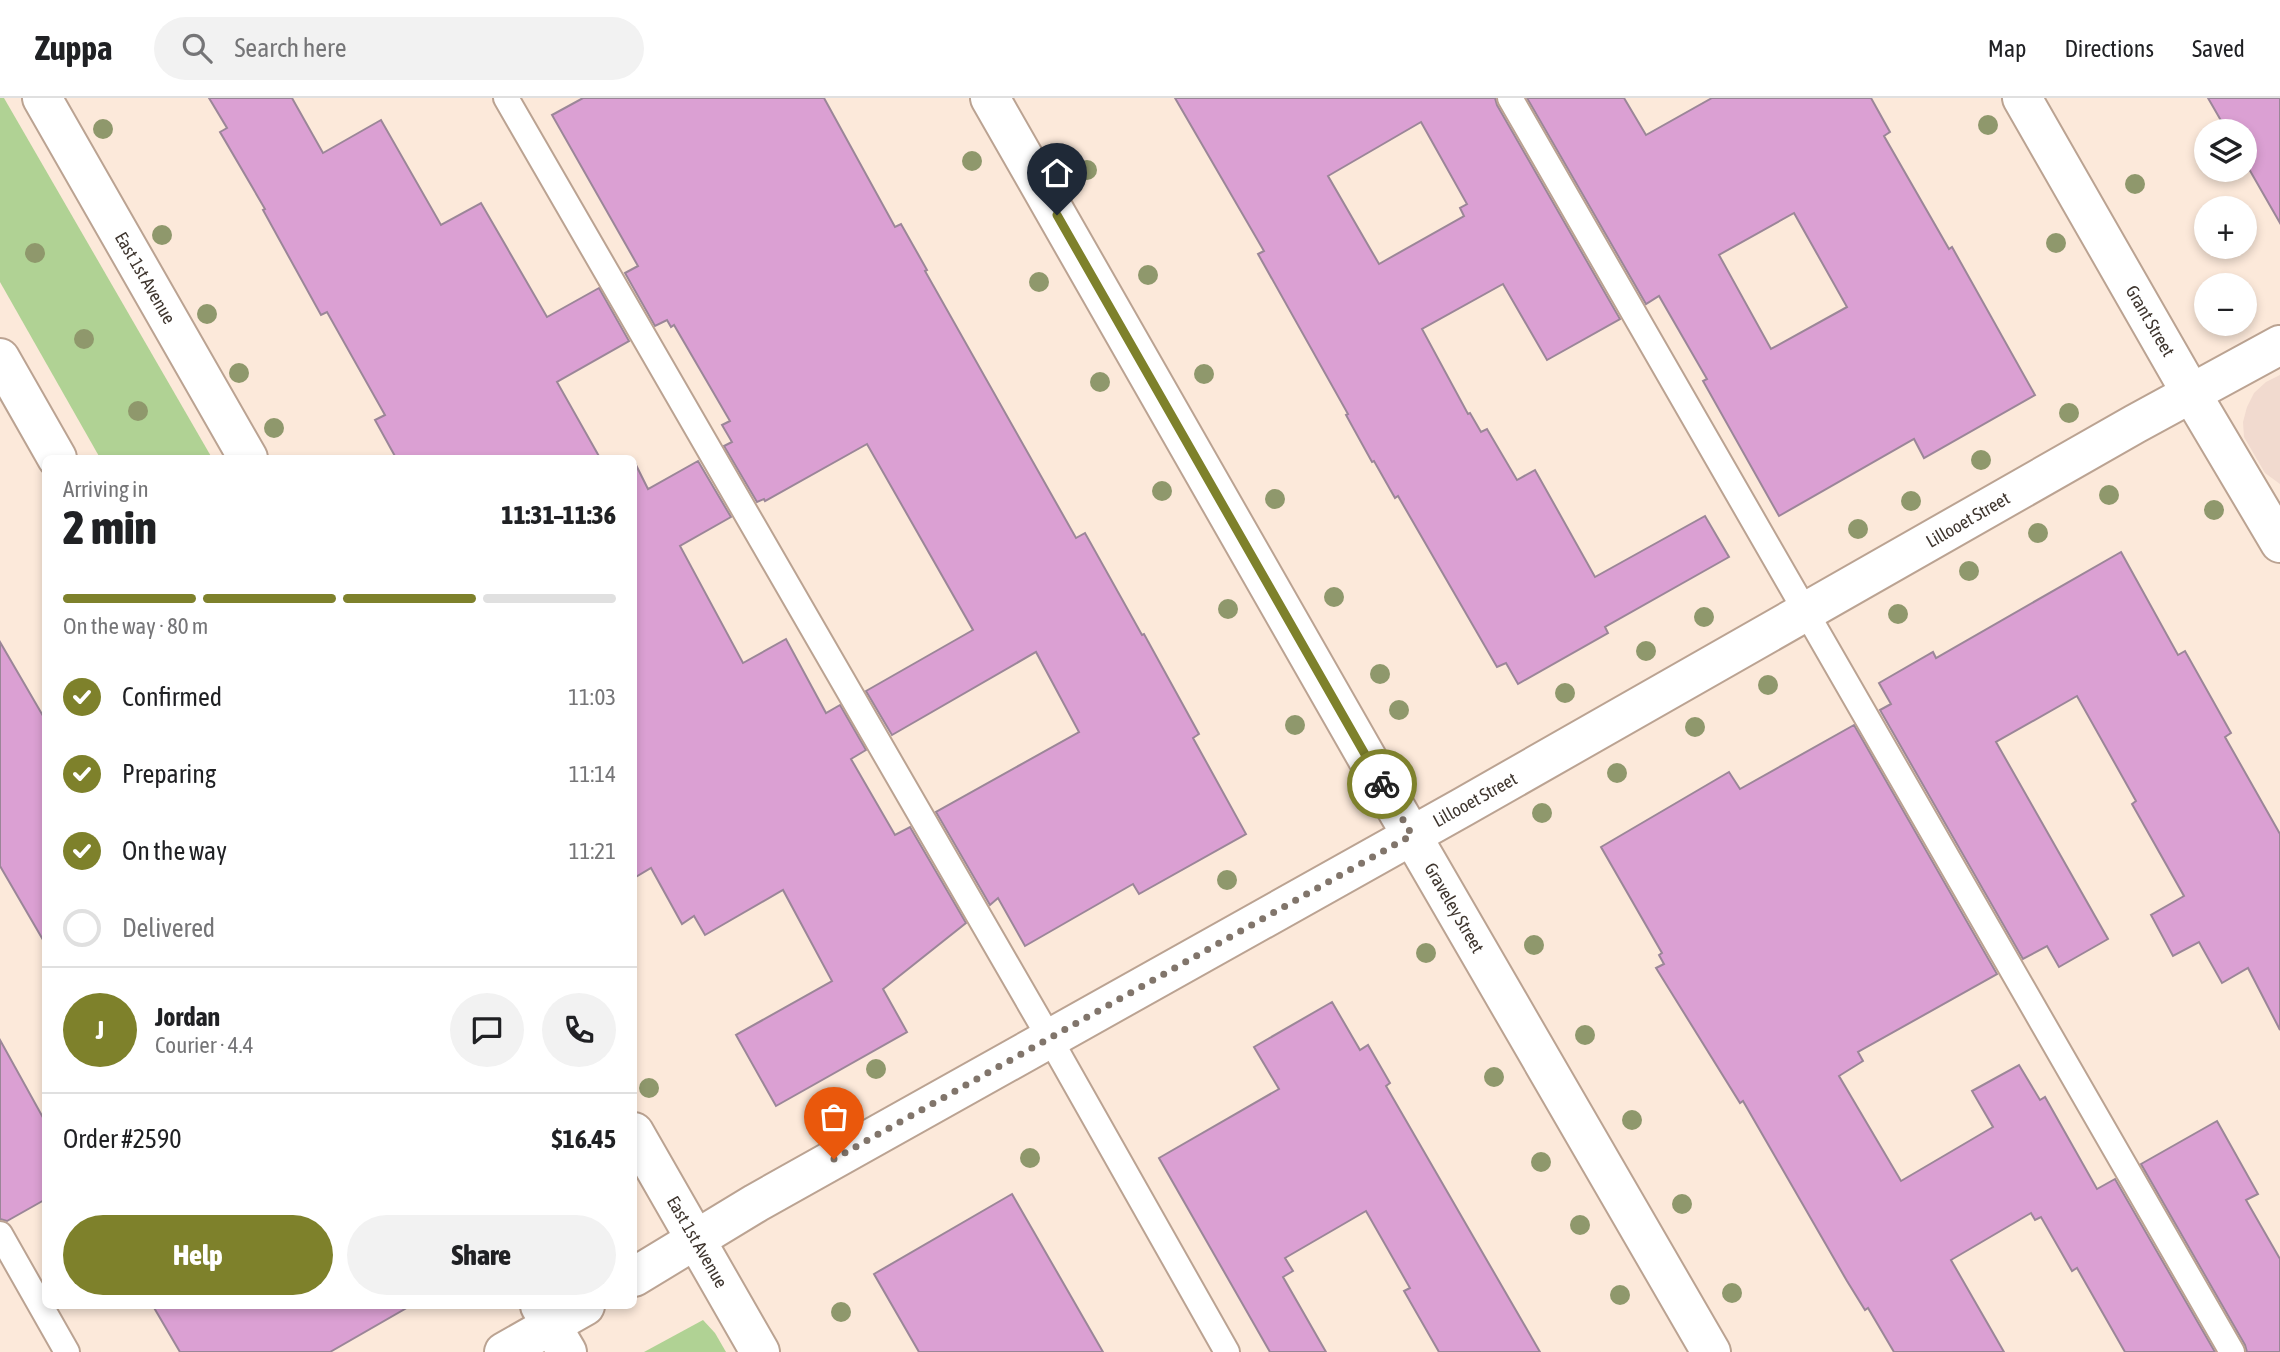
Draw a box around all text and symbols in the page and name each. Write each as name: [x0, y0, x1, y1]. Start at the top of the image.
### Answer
search box: [154, 17, 644, 80]
text: Zuppa: [35, 29, 112, 67]
icon: search: [178, 29, 216, 67]
text: Search here: [234, 33, 347, 63]
text: Map: [1988, 35, 2026, 62]
text: Directions: [2064, 35, 2154, 62]
text: Saved: [2192, 35, 2245, 62]
map controls: [2194, 119, 2257, 336]
button: layers: [2194, 119, 2257, 182]
pin: [1027, 143, 1087, 215]
icon: home: [1038, 154, 1076, 192]
button: +: [2194, 196, 2257, 259]
street label: East 1st Avenue: [111, 228, 180, 327]
button: −: [2194, 273, 2257, 336]
street label: Grant Street: [2122, 281, 2179, 360]
text: Arriving in: [63, 476, 149, 502]
street label: Lillooet Street: [1922, 487, 2013, 552]
text: 11:31–11:36: [501, 500, 616, 530]
text: 2 min: [63, 501, 157, 554]
text: On the way · 80 m: [63, 613, 208, 639]
icon: check: [63, 678, 101, 716]
text: Confirmed: [122, 682, 222, 712]
text: 11:03: [568, 684, 616, 710]
courier: [1347, 749, 1417, 819]
icon: check: [63, 755, 101, 793]
text: Preparing: [122, 759, 216, 789]
text: 11:14: [569, 761, 616, 787]
icon: bike: [1363, 765, 1401, 803]
street label: Lillooet Street: [1429, 768, 1520, 831]
icon: check: [63, 832, 101, 870]
text: On the way: [122, 836, 227, 866]
text: 11:21: [569, 838, 616, 864]
street label: Graveley Street: [1420, 859, 1489, 956]
text: Delivered: [122, 913, 215, 943]
button: chat: [450, 993, 524, 1067]
button: phone: [542, 993, 616, 1067]
text: Jordan: [155, 1002, 220, 1032]
text: J: [96, 1015, 104, 1045]
text: Courier · 4.4: [155, 1032, 254, 1058]
pin: [804, 1087, 864, 1159]
icon: bag: [815, 1098, 853, 1136]
text: Order #2590: [63, 1124, 182, 1154]
text: $16.45: [552, 1124, 616, 1154]
street label: East 1st Avenue: [663, 1192, 732, 1291]
button: Help: [63, 1215, 333, 1295]
button: Share: [347, 1215, 616, 1295]

